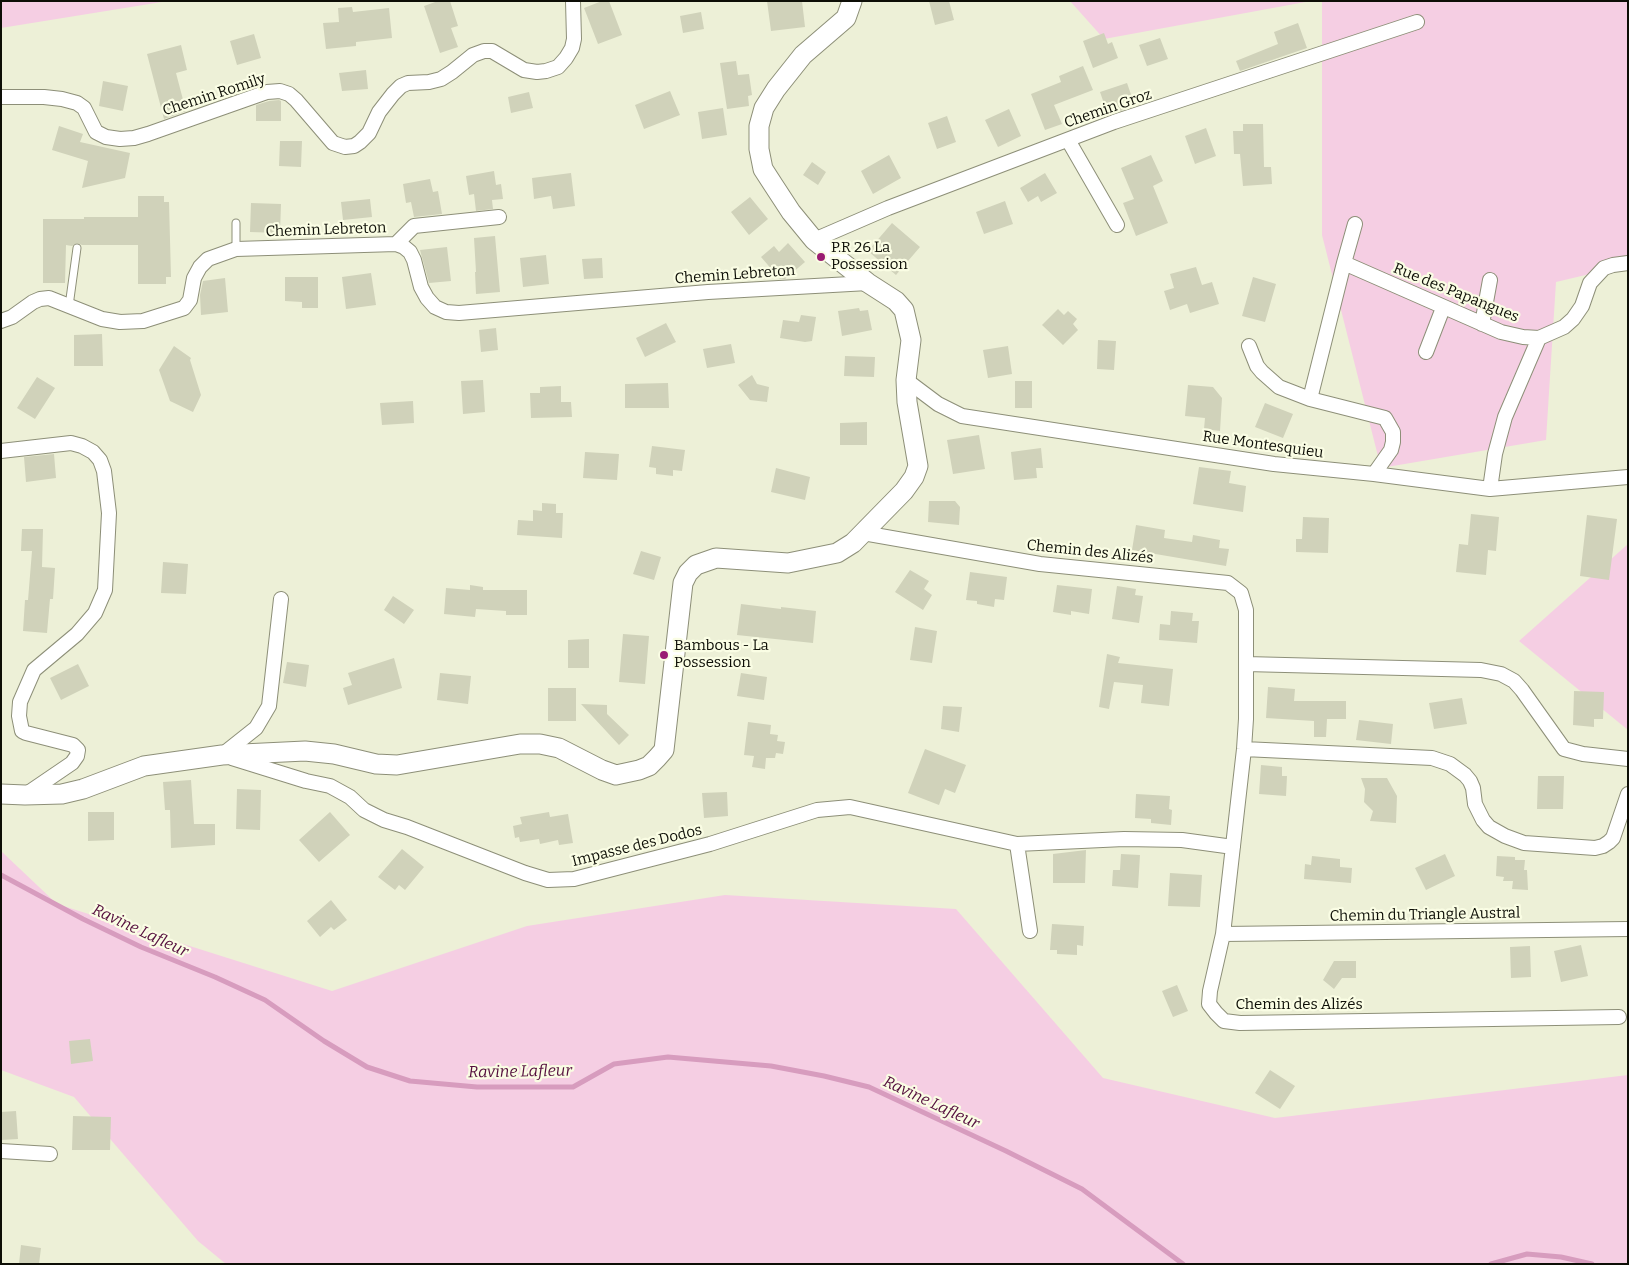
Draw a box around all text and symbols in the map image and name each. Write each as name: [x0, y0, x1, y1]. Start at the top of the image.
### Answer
street label: Chemin Romily: [160, 70, 268, 120]
street label: Chemin Groz: [1062, 86, 1154, 132]
street label: Chemin Lebreton: [265, 219, 387, 241]
place label: P.R 26 La Possession: [831, 239, 908, 274]
marker: P.R 26 La Possession: [815, 251, 827, 263]
street label: Rue des Papangues: [1391, 260, 1521, 326]
street label: Chemin Lebreton: [674, 262, 796, 288]
street label: Rue Montesquieu: [1201, 428, 1325, 462]
street label: Chemin des Alizés: [1026, 536, 1154, 568]
place label: Bambous - La Possession: [674, 637, 769, 672]
marker: Bambous - La Possession: [658, 649, 670, 661]
street label: Impasse des Dodos: [570, 821, 704, 871]
water label: Ravine Lafleur: [89, 900, 191, 962]
street label: Chemin du Triangle Austral: [1330, 904, 1520, 926]
street label: Chemin des Alizés: [1235, 996, 1363, 1014]
water label: Ravine Lafleur: [468, 1061, 572, 1083]
water label: Ravine Lafleur: [880, 1072, 982, 1134]

